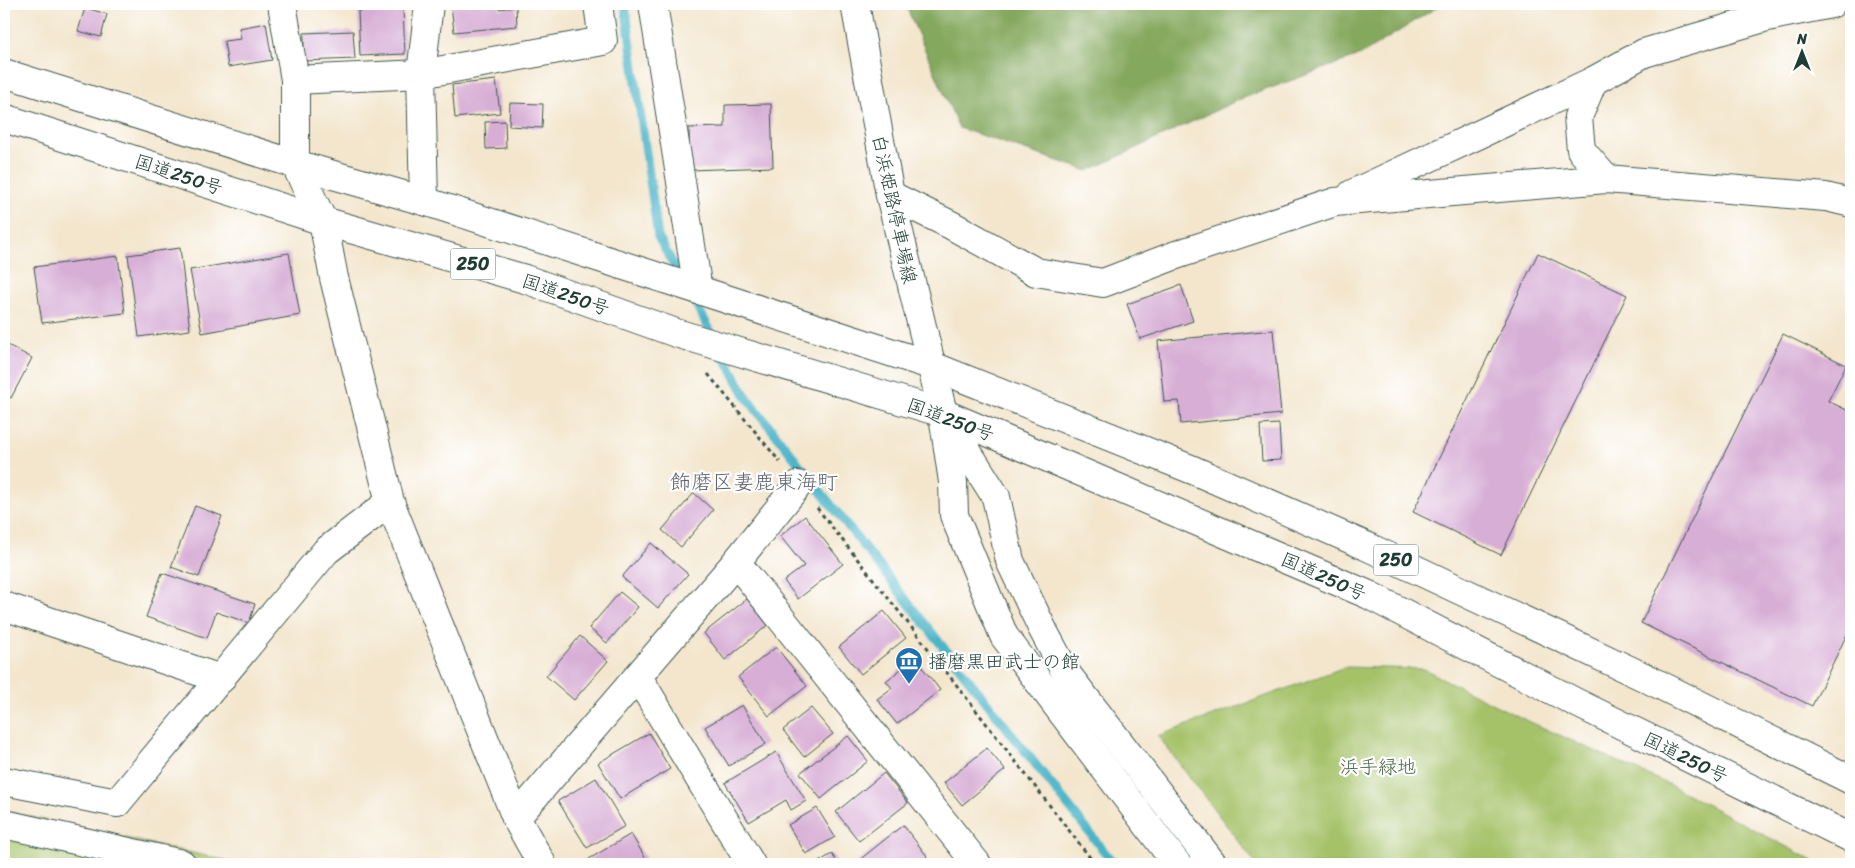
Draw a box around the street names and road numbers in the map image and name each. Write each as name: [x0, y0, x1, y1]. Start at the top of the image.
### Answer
street label: 白浜姫路停車場線: [863, 131, 926, 287]
street label: 国道250号: [130, 145, 227, 204]
road number: 250: [450, 248, 496, 280]
street label: 国道250号: [517, 264, 615, 325]
street label: 国道250号: [902, 388, 1000, 451]
street label: 国道250号: [1275, 543, 1372, 610]
road number: 250: [1374, 544, 1418, 576]
street label: 国道250号: [1637, 723, 1734, 792]

